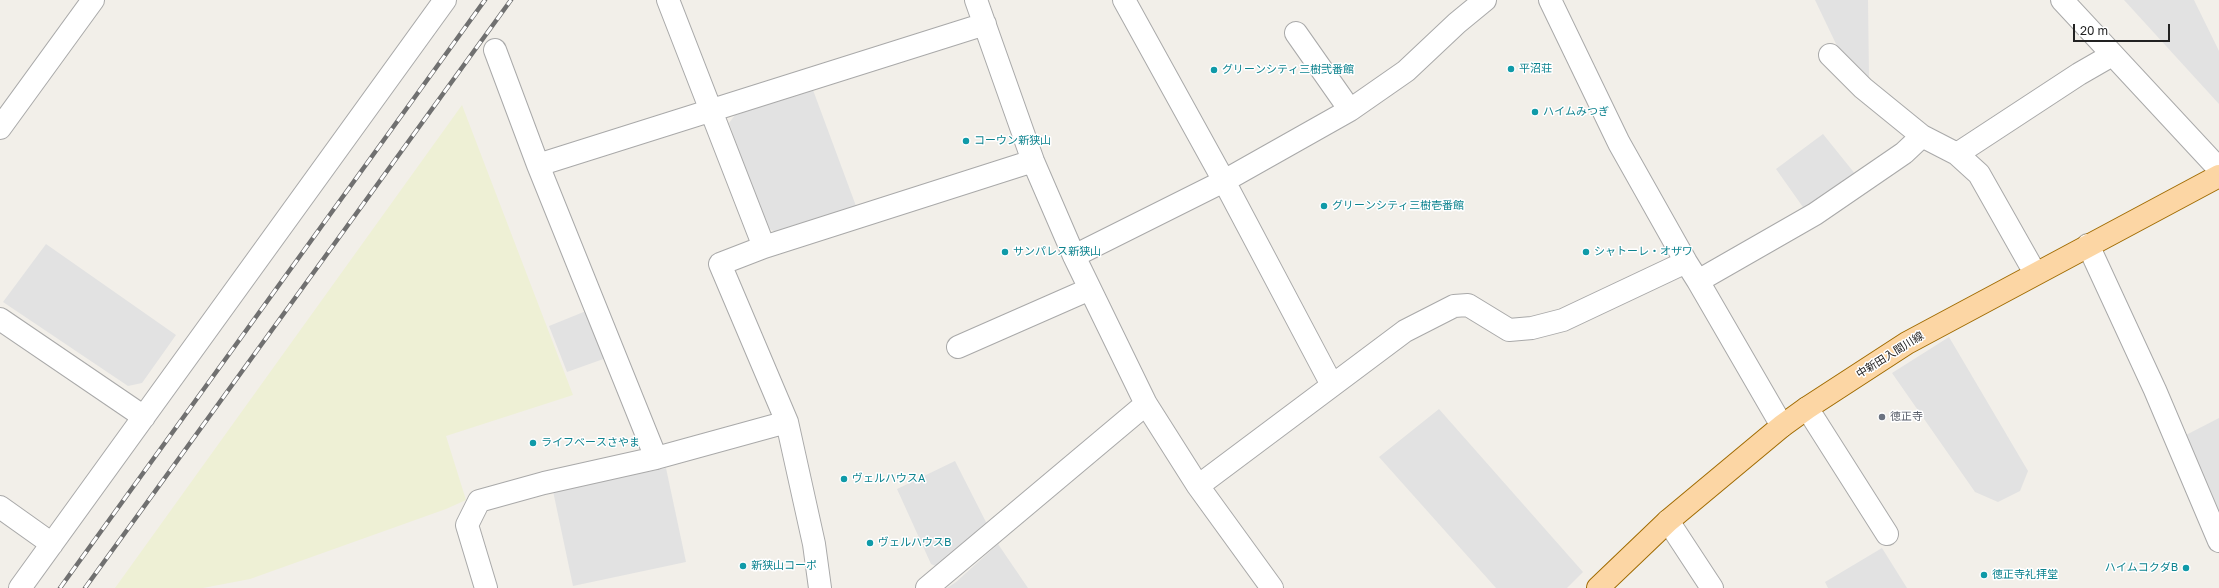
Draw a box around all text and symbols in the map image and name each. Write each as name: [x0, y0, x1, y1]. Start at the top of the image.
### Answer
scale bar: [2075, 16, 2172, 42]
text: 20 m: [2080, 23, 2108, 38]
place label: 平沼荘: [1519, 62, 1552, 76]
place label: グリーンシティ三樹弐番館: [1222, 63, 1354, 77]
marker: 平沼荘: [1506, 64, 1516, 74]
marker: グリーンシティ三樹弐番館: [1209, 65, 1219, 75]
place label: ハイムみつぎ: [1543, 105, 1609, 119]
marker: ハイムみつぎ: [1530, 107, 1540, 117]
place label: コーウン新狭山: [974, 134, 1051, 148]
marker: コーウン新狭山: [961, 136, 971, 146]
place label: グリーンシティ三樹壱番館: [1332, 199, 1464, 213]
marker: グリーンシティ三樹壱番館: [1319, 201, 1329, 211]
place label: サンパレス新狭山: [1013, 245, 1101, 259]
place label: シャトーレ・オザワ: [1594, 245, 1693, 259]
marker: サンパレス新狭山: [1000, 247, 1010, 257]
marker: シャトーレ・オザワ: [1581, 247, 1591, 257]
street label: 中新田入間川線: [1854, 329, 1926, 381]
place label: 徳正寺: [1890, 410, 1923, 424]
marker: 徳正寺: [1877, 412, 1887, 422]
place label: ライフベースさやま: [541, 436, 640, 450]
marker: ライフベースさやま: [528, 438, 538, 448]
place label: ヴェルハウスA: [852, 472, 925, 486]
marker: ヴェルハウスA: [839, 474, 849, 484]
place label: ヴェルハウスB: [878, 536, 951, 550]
marker: ヴェルハウスB: [865, 538, 875, 548]
place label: 新狭山コーポ: [751, 559, 817, 573]
marker: 新狭山コーポ: [738, 561, 748, 571]
place label: ハイムコクダB: [2105, 561, 2178, 575]
marker: ハイムコクダB: [2181, 563, 2191, 573]
place label: 徳正寺礼拝堂: [1992, 568, 2058, 582]
marker: 徳正寺礼拝堂: [1979, 570, 1989, 580]

